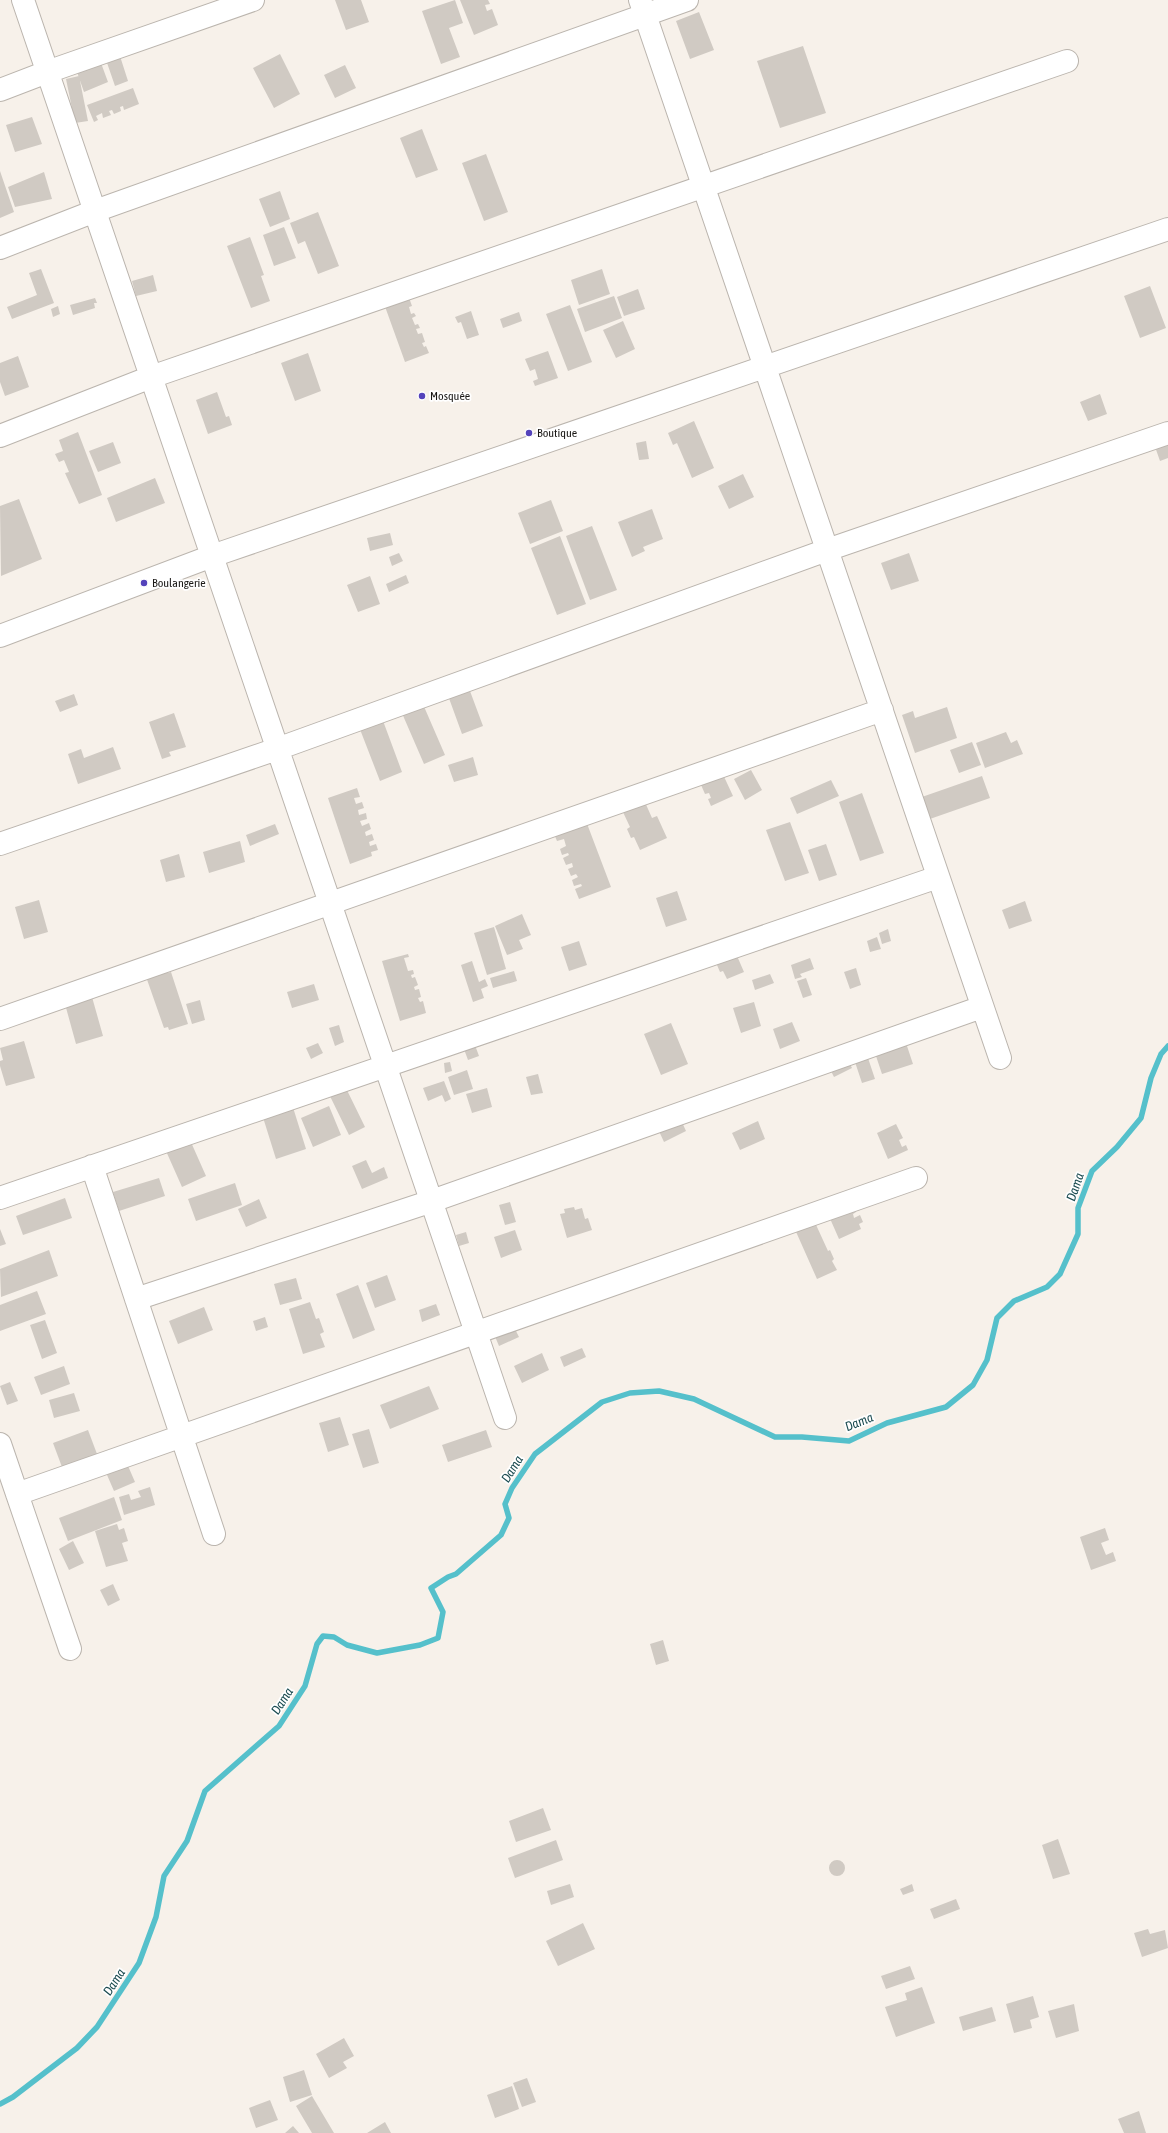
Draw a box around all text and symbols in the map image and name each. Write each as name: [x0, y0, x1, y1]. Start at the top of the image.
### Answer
place label: Mosquée: [430, 389, 470, 403]
marker: Mosquée: [417, 391, 427, 401]
place label: Boutique: [537, 426, 577, 440]
marker: Boutique: [524, 428, 534, 438]
place label: Boulangerie: [152, 576, 206, 590]
marker: Boulangerie: [139, 578, 149, 588]
water label: Dama: [1063, 1171, 1087, 1203]
water label: Dama: [843, 1410, 875, 1434]
water label: Dama: [498, 1453, 526, 1485]
water label: Dama: [268, 1685, 296, 1717]
water label: Dama: [100, 1966, 128, 1998]

